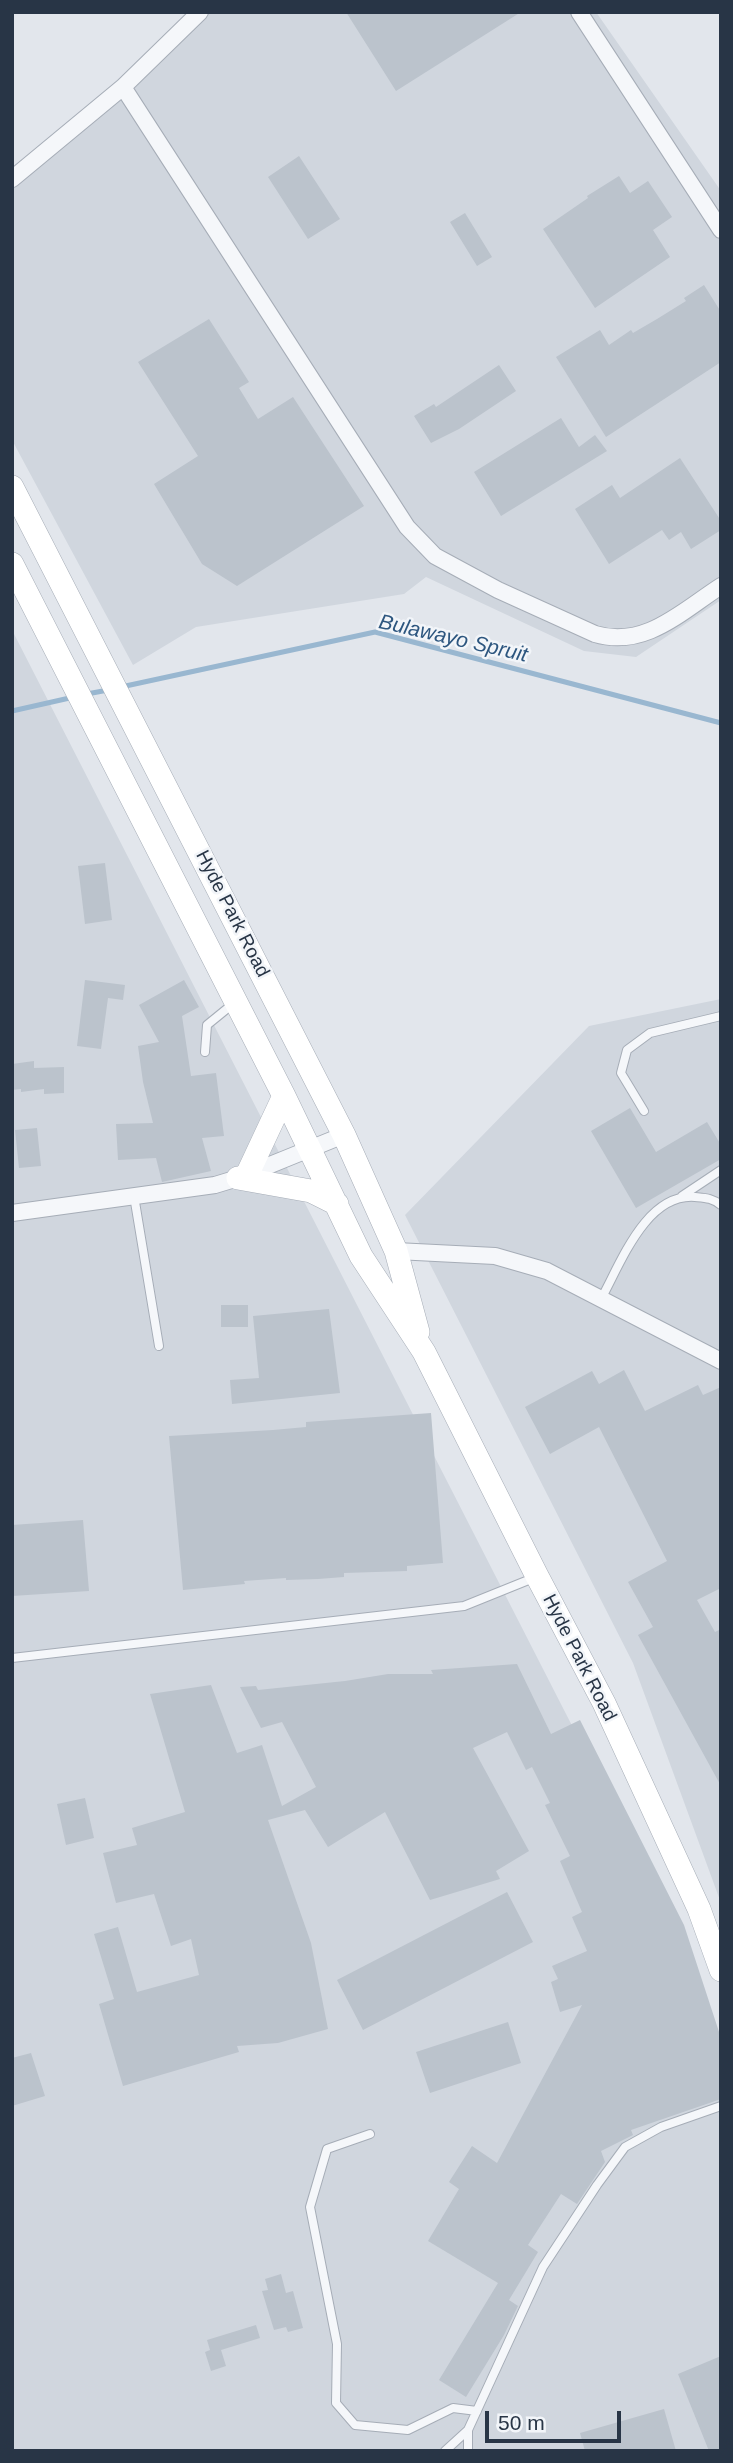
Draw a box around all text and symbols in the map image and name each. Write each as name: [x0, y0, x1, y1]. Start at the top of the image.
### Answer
water label: Bulawayo Spruit: [376, 610, 530, 668]
street label: Hyde Park Road: [190, 847, 274, 981]
street label: Hyde Park Road: [537, 1591, 621, 1725]
scale bar: [488, 2396, 624, 2440]
text: 50 m: [498, 2411, 545, 2434]

